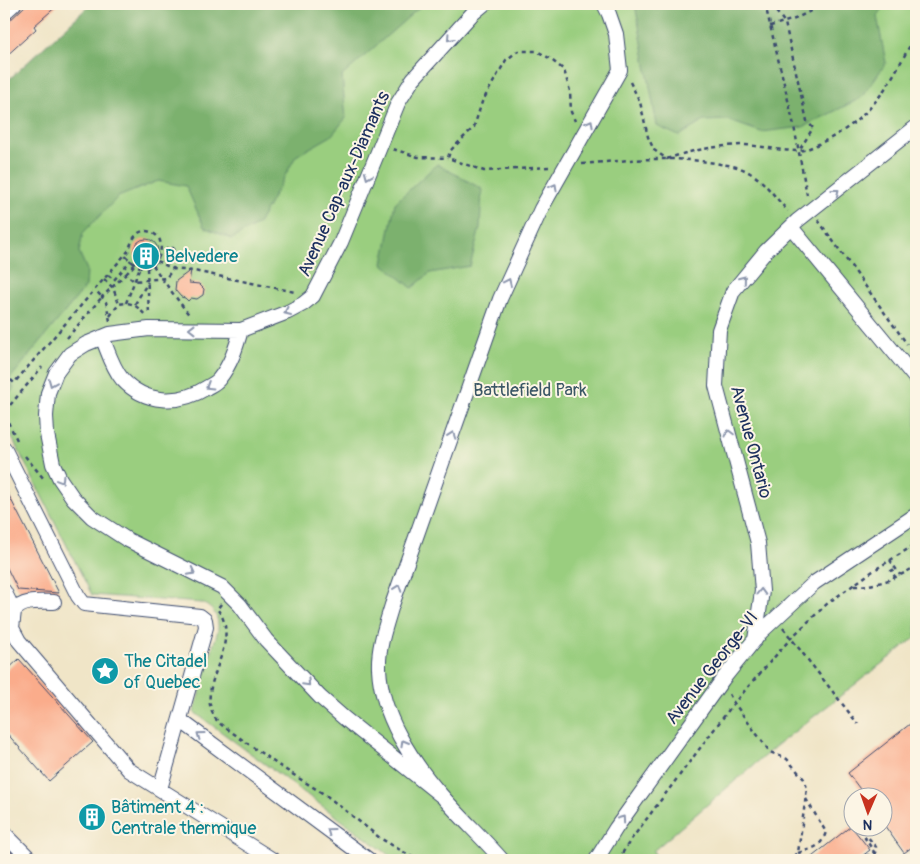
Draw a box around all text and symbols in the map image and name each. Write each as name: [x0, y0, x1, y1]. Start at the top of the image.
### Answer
one-way arrow: [447, 33, 456, 42]
street label: Avenue Cap-aux-Diamants: [293, 88, 395, 280]
one-way arrow: [584, 119, 594, 128]
one-way arrow: [364, 172, 374, 180]
one-way arrow: [547, 184, 557, 193]
one-way arrow: [830, 189, 839, 197]
building icon: Belvedere: [131, 241, 161, 271]
place label: Belvedere: [165, 245, 238, 268]
one-way arrow: [737, 275, 746, 284]
one-way arrow: [501, 278, 512, 287]
one-way arrow: [283, 305, 292, 316]
one-way arrow: [188, 324, 196, 334]
one-way arrow: [47, 378, 58, 387]
park label: Battlefield Park: [473, 379, 587, 402]
one-way arrow: [206, 380, 215, 389]
street label: Avenue Ontario: [725, 383, 777, 501]
one-way arrow: [724, 430, 734, 438]
one-way arrow: [446, 431, 456, 440]
one-way arrow: [55, 474, 65, 483]
one-way arrow: [187, 566, 196, 576]
one-way arrow: [392, 584, 402, 593]
one-way arrow: [755, 587, 766, 595]
street label: Avenue George-VI: [661, 607, 763, 729]
place label: The Citadel of Quebec: [124, 650, 207, 694]
place icon: The Citadel of Quebec: [90, 656, 120, 686]
one-way arrow: [301, 678, 310, 687]
one-way arrow: [197, 732, 206, 740]
one-way arrow: [401, 740, 411, 749]
north arrow: [842, 786, 892, 836]
place label: Bâtiment 4 : Centrale thermique: [111, 796, 256, 840]
building icon: Bâtiment 4 : Centrale thermique: [77, 802, 107, 832]
one-way arrow: [617, 816, 625, 825]
text: N: [863, 816, 873, 833]
one-way arrow: [326, 828, 336, 837]

